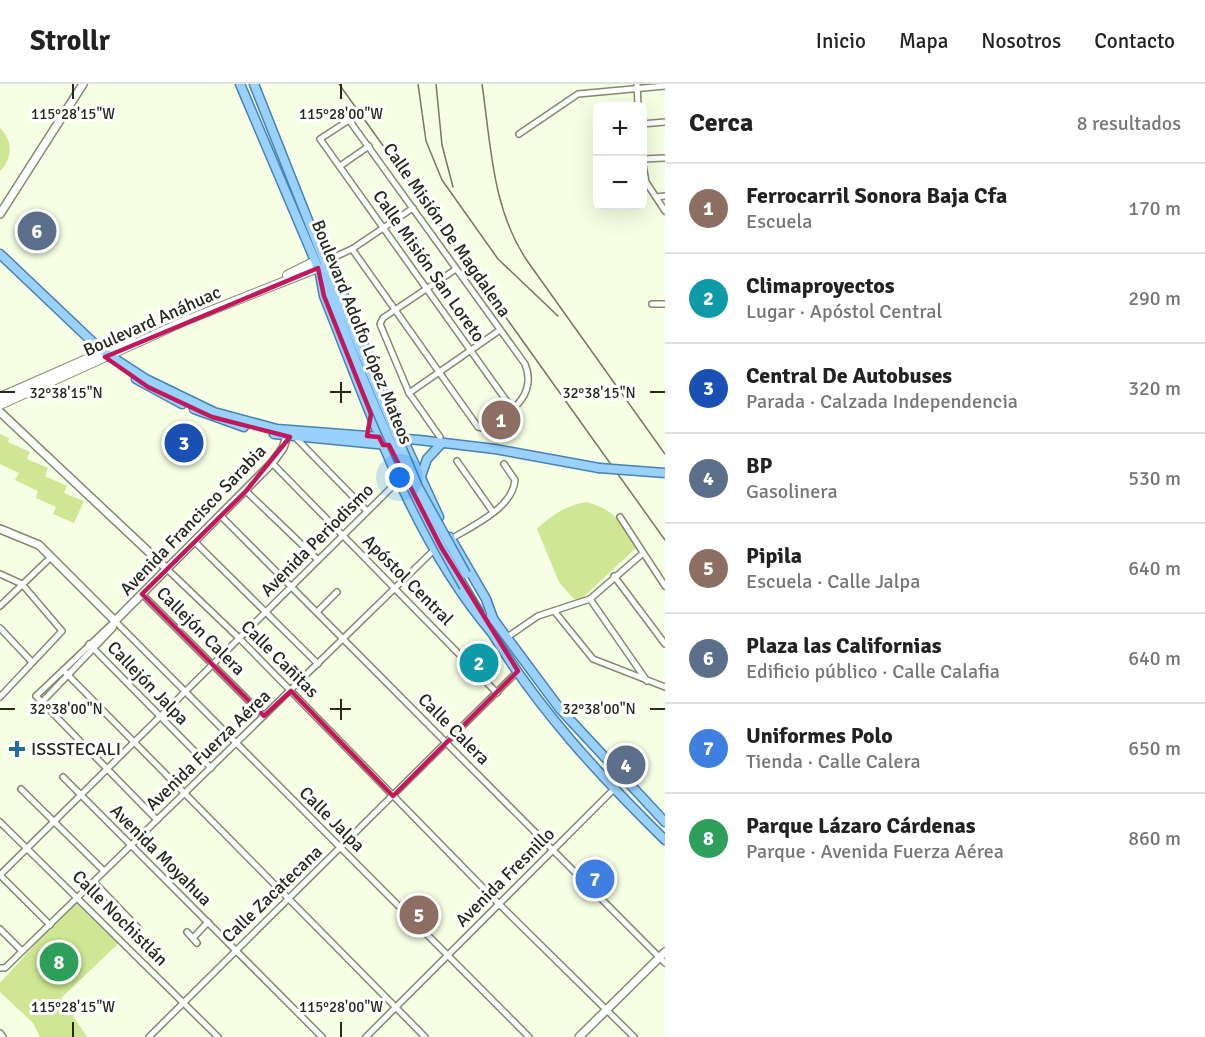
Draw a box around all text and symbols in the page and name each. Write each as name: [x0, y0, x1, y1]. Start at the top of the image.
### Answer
text: Strollr: [30, 24, 110, 58]
text: Inicio: [816, 28, 866, 54]
text: Mapa: [899, 28, 948, 54]
text: Nosotros: [981, 28, 1061, 54]
text: Contacto: [1094, 28, 1175, 54]
map controls: [593, 102, 647, 210]
button: +: [593, 102, 647, 156]
text: 115°28'15"W: [31, 105, 115, 123]
text: 115°28'00"W: [299, 105, 383, 123]
text: Cerca: [689, 107, 753, 139]
text: 8 resultados: [1077, 111, 1181, 136]
street label: Calle Misión De Magdalena: [378, 139, 516, 321]
button: −: [593, 156, 647, 210]
text: Ferrocarril Sonora Baja Cfa: [746, 182, 1007, 209]
street label: Calle Misión San Loreto: [368, 186, 490, 346]
text: 1: [703, 196, 714, 221]
text: 170 m: [1128, 196, 1181, 221]
pin: 6: [18, 208, 57, 254]
text: Escuela: [746, 209, 812, 234]
street label: Boulevard Adolfo López Mateos: [307, 217, 417, 448]
text: Climaproyectos: [746, 272, 895, 299]
street label: Boulevard Anáhuac: [80, 281, 224, 361]
text: 2: [703, 286, 714, 311]
text: 290 m: [1128, 286, 1181, 311]
text: Lugar · Apóstol Central: [746, 299, 942, 324]
text: Central De Autobuses: [746, 362, 952, 389]
text: 3: [703, 376, 714, 401]
text: 320 m: [1128, 376, 1181, 401]
text: 32°38'15"N: [29, 384, 103, 402]
text: 32°38'15"N: [562, 384, 636, 402]
text: Parada · Calzada Independencia: [746, 389, 1018, 414]
pin: 1: [482, 398, 520, 442]
pin: 3: [164, 420, 204, 466]
street label: Avenida Francisco Sarabia: [115, 440, 271, 600]
text: BP: [746, 452, 772, 479]
your location: [385, 463, 414, 492]
text: 4: [703, 466, 714, 491]
text: 530 m: [1128, 466, 1181, 491]
street label: Avenida Periodismo: [256, 479, 378, 601]
text: Gasolinera: [746, 479, 838, 504]
street label: Apóstol Central: [358, 530, 458, 630]
text: Pipila: [746, 542, 802, 569]
text: 5: [703, 556, 714, 581]
text: 640 m: [1128, 556, 1181, 581]
text: Escuela · Calle Jalpa: [746, 569, 920, 594]
street label: Callejón Calera: [152, 582, 250, 680]
street label: Calle Cañitas: [237, 616, 324, 703]
text: Plaza las Californias: [746, 632, 941, 659]
street label: Callejón Jalpa: [103, 637, 193, 729]
pin: 2: [460, 640, 498, 686]
text: 6: [703, 646, 714, 671]
text: 640 m: [1128, 646, 1181, 671]
text: Edificio público · Calle Calafia: [746, 659, 1000, 684]
street label: Avenida Fuerza Aérea: [141, 685, 275, 815]
street label: Calle Calera: [413, 688, 495, 770]
text: 32°38'00"N: [29, 700, 103, 718]
text: 32°38'00"N: [562, 700, 636, 718]
text: Uniformes Polo: [746, 722, 893, 749]
text: 7: [703, 736, 714, 761]
text: 650 m: [1128, 736, 1181, 761]
place label: ISSSTECALI: [31, 738, 121, 760]
marker: ISSSTECALI: [8, 740, 26, 758]
pin: 4: [606, 742, 646, 788]
text: Tienda · Calle Calera: [746, 749, 921, 774]
street label: Calle Jalpa: [295, 782, 369, 856]
street label: Avenida Moyahua: [106, 800, 216, 910]
text: Parque Lázaro Cárdenas: [746, 812, 976, 839]
street label: Avenida Fresnillo: [451, 823, 559, 931]
text: 8: [703, 826, 714, 851]
text: 860 m: [1128, 826, 1181, 851]
text: Parque · Avenida Fuerza Aérea: [746, 839, 1004, 864]
street label: Calle Zacatecana: [217, 841, 327, 947]
pin: 7: [576, 856, 614, 902]
street label: Calle Nochistlán: [68, 866, 172, 970]
pin: 5: [400, 892, 438, 938]
pin: 8: [40, 940, 78, 984]
text: 115°28'15"W: [31, 998, 115, 1016]
text: 115°28'00"W: [299, 998, 383, 1016]

